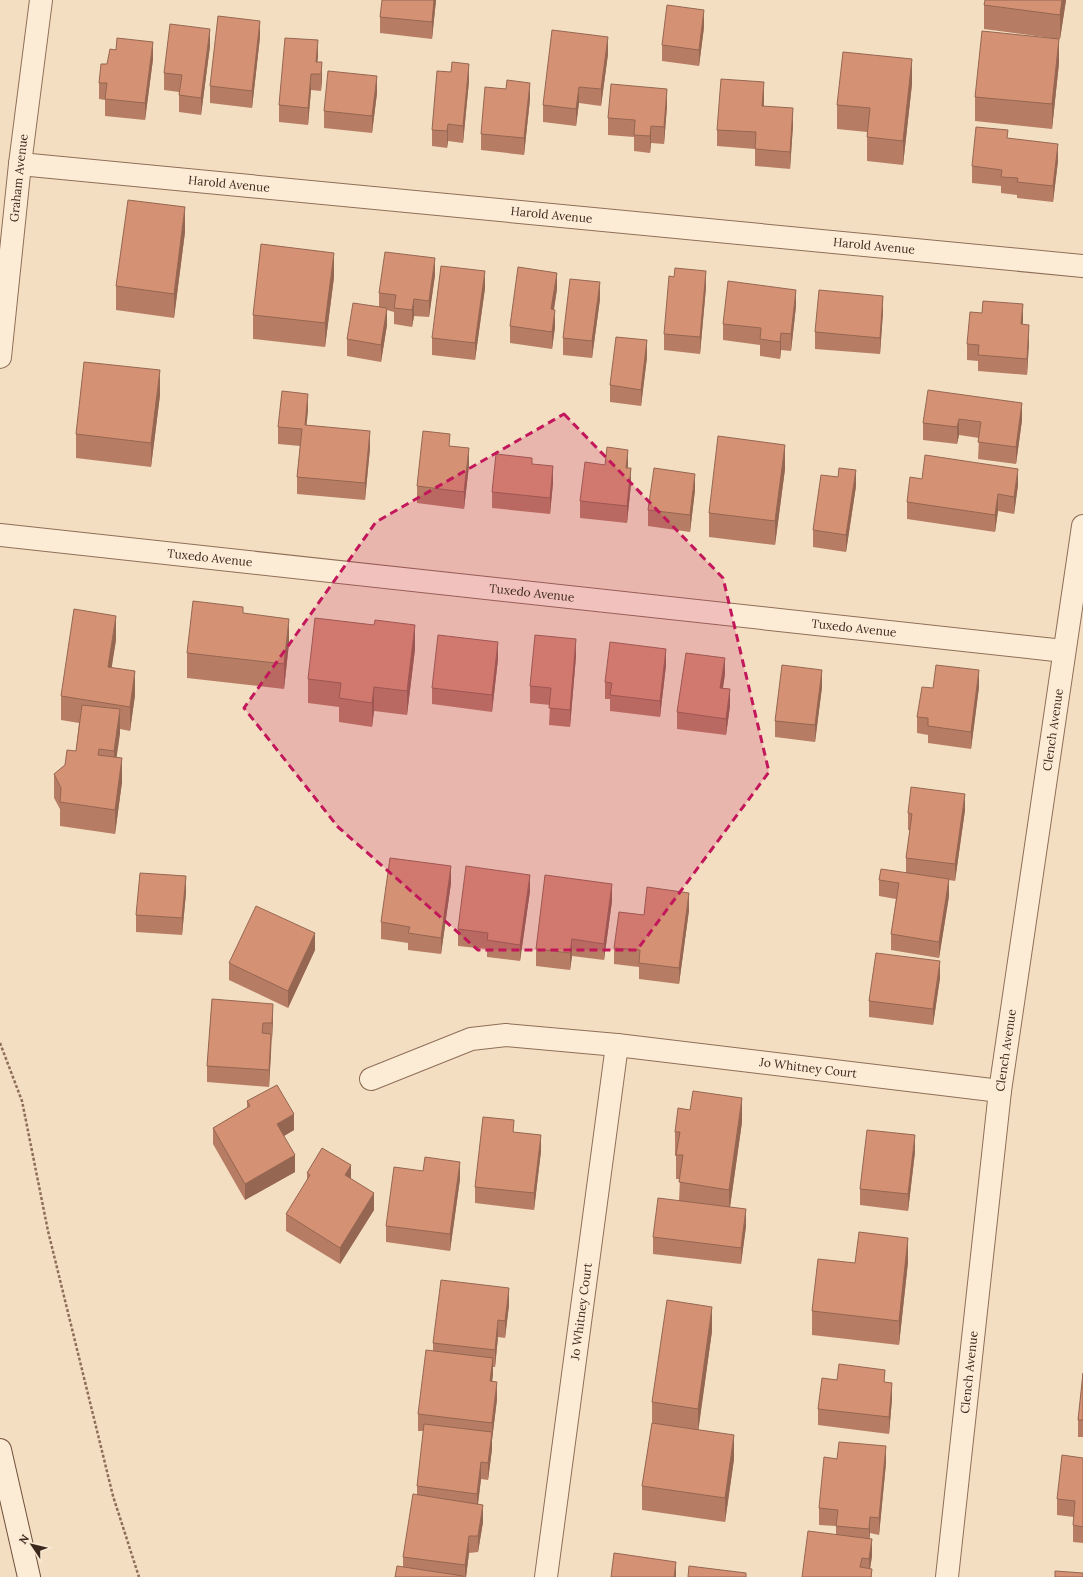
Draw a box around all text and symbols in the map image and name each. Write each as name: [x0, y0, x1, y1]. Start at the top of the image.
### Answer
street label: Graham Avenue: [6, 133, 31, 223]
street label: Harold Avenue: [188, 172, 271, 195]
street label: Harold Avenue: [510, 203, 594, 226]
street label: Harold Avenue: [833, 234, 916, 257]
street label: Tuxedo Avenue: [166, 545, 254, 570]
street label: Tuxedo Avenue: [489, 580, 576, 605]
street label: Tuxedo Avenue: [811, 616, 898, 640]
street label: Clench Avenue: [1039, 687, 1066, 772]
street label: Clench Avenue: [992, 1008, 1019, 1092]
street label: Jo Whitney Court: [758, 1054, 858, 1081]
street label: Jo Whitney Court: [567, 1261, 595, 1362]
street label: Clench Avenue: [957, 1330, 981, 1414]
north arrow: [12, 1525, 52, 1565]
text: N: [16, 1531, 32, 1547]

